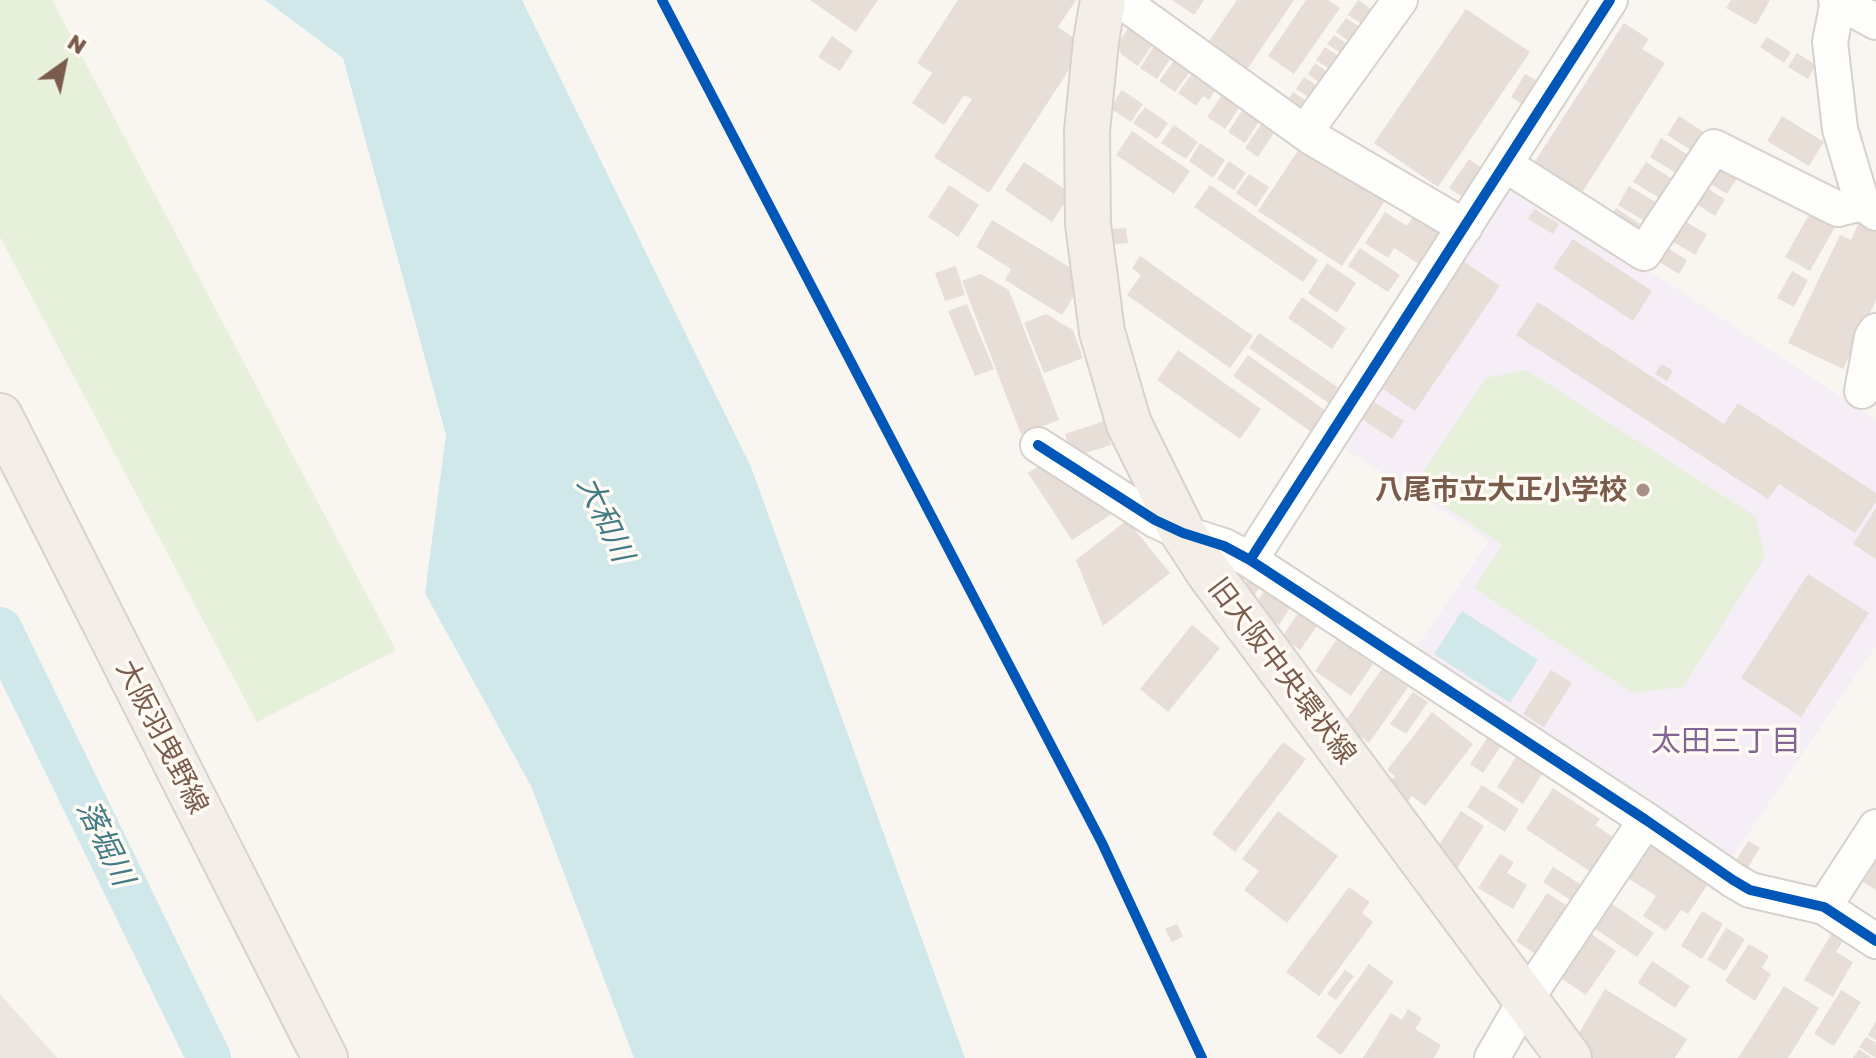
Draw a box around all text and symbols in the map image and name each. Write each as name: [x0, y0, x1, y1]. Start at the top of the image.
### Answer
north arrow: [24, 24, 104, 104]
text: N: [63, 28, 92, 59]
water label: 大和川: [570, 471, 640, 567]
place label: 八尾市立大正小学校: [1375, 473, 1627, 507]
marker: 八尾市立大正小学校: [1634, 481, 1652, 499]
street label: 旧大阪中央環状線: [1201, 571, 1363, 771]
street label: 大阪羽曳野線: [109, 655, 215, 819]
district label: 太田三丁目: [1651, 723, 1801, 759]
water label: 落堀川: [69, 795, 141, 891]

